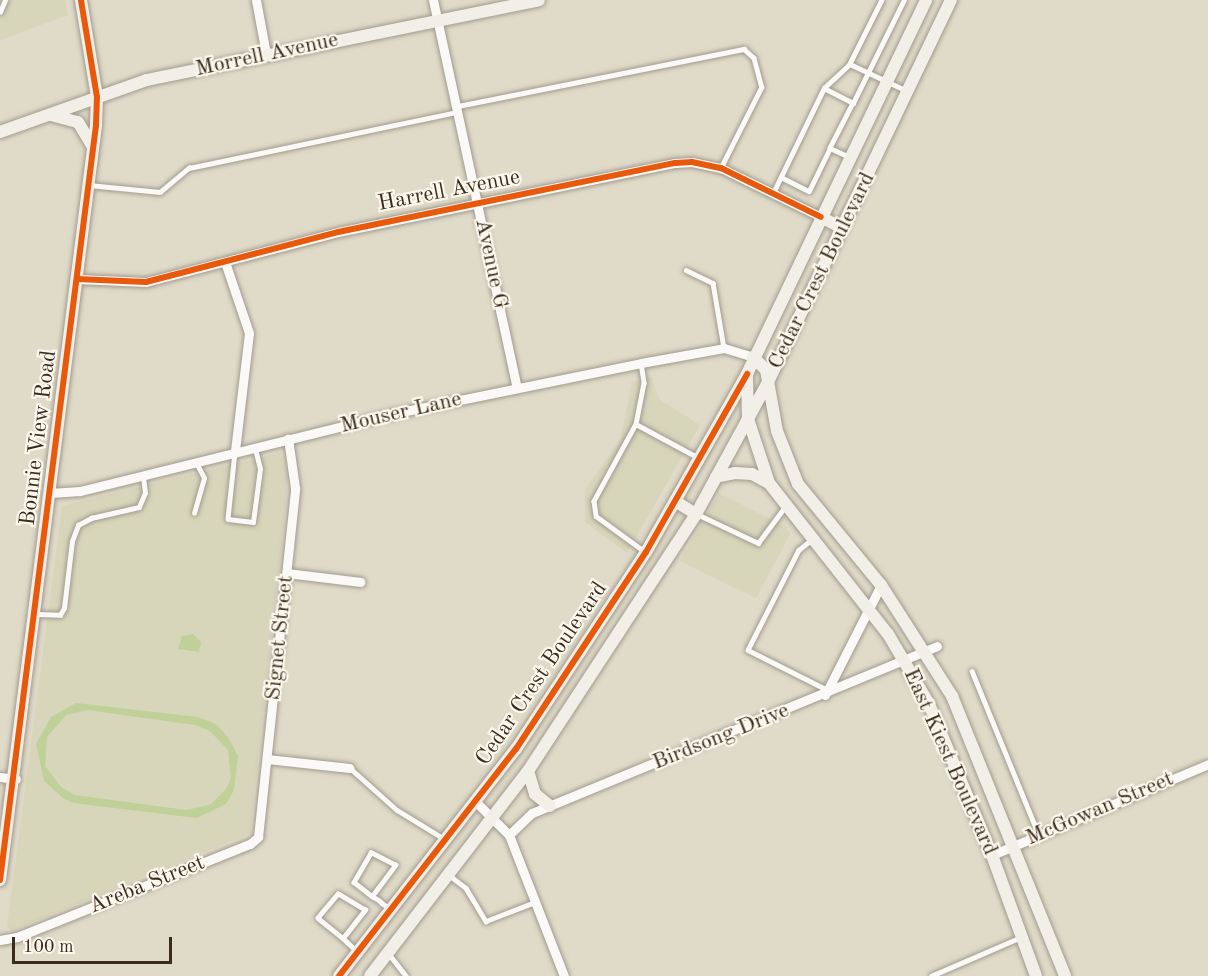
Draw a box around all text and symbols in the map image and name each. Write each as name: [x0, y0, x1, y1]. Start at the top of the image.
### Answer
street label: Morrell Avenue: [193, 27, 341, 83]
street label: Harrell Avenue: [376, 164, 522, 218]
street label: Cedar Crest Boulevard: [763, 168, 881, 374]
street label: Avenue G: [469, 216, 513, 312]
street label: Bonnie View Road: [15, 349, 63, 527]
street label: Mouser Lane: [338, 386, 464, 440]
street label: Signet Street: [260, 574, 300, 702]
street label: Cedar Crest Boulevard: [471, 577, 613, 771]
street label: East Kiest Boulevard: [897, 664, 1003, 860]
street label: Birdsong Drive: [649, 698, 793, 776]
street label: McGowan Street: [1022, 766, 1178, 852]
street label: Areba Street: [85, 850, 209, 920]
scale bar: [15, 925, 176, 963]
text: 100 m: [23, 938, 74, 956]

